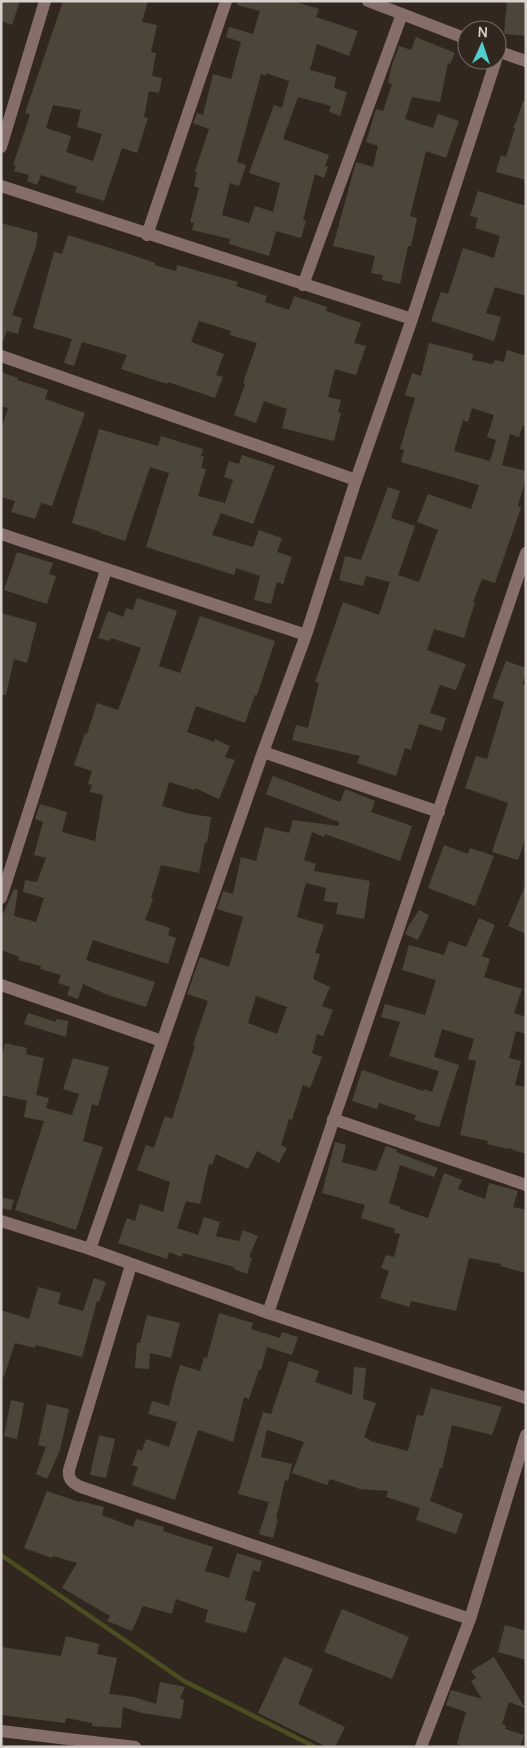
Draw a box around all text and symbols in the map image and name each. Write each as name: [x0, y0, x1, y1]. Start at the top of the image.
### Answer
north arrow: [457, 20, 507, 70]
text: N: [477, 22, 488, 41]

